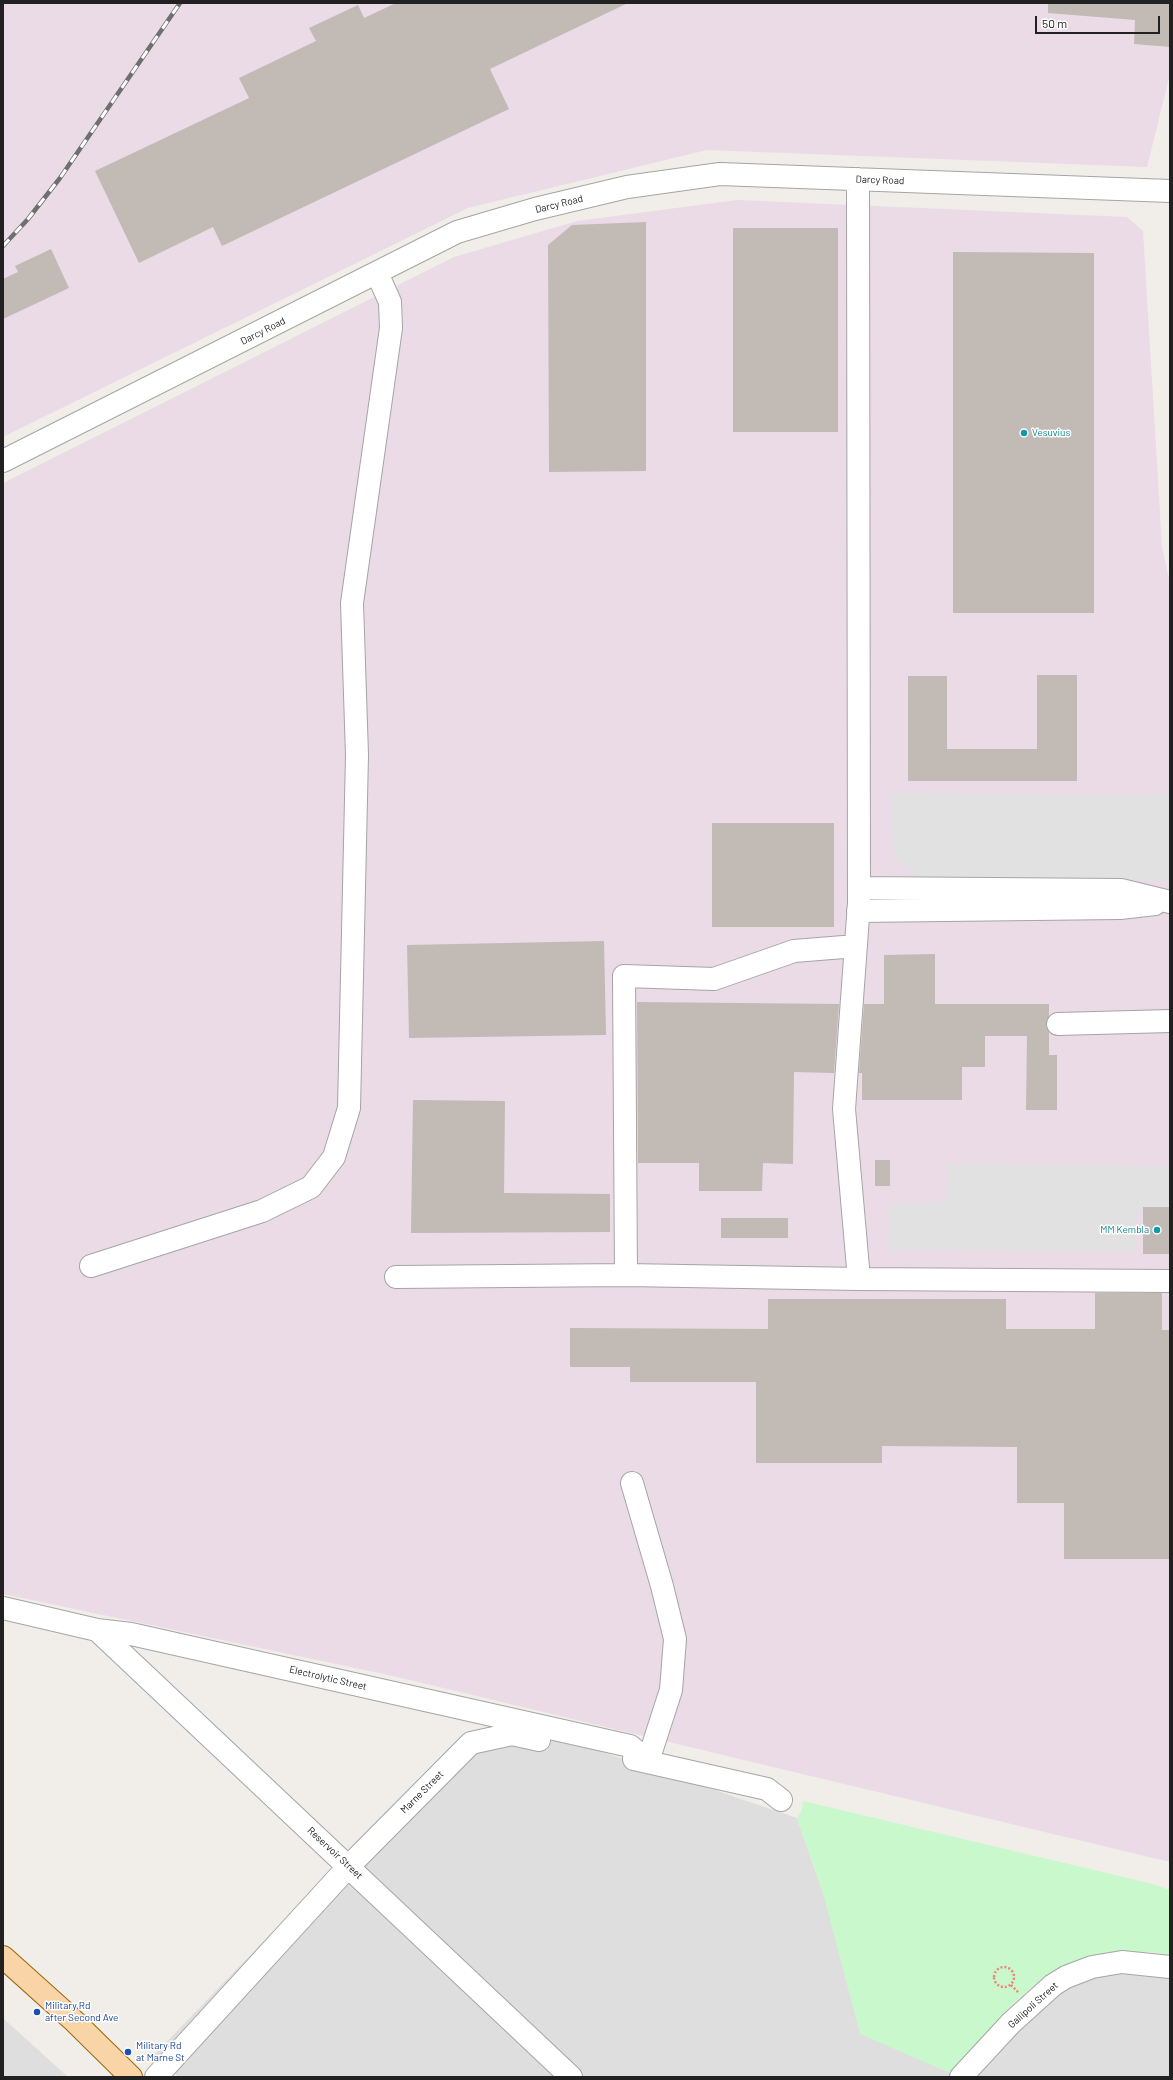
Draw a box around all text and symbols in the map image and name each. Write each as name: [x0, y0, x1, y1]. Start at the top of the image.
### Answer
scale bar: [1037, 8, 1162, 34]
text: 50 m: [1042, 16, 1067, 30]
street label: Darcy Road: [855, 173, 905, 187]
street label: Darcy Road: [534, 192, 584, 216]
street label: Darcy Road: [239, 315, 287, 347]
place label: Vesuvius: [1032, 427, 1070, 439]
marker: Vesuvius: [1019, 428, 1029, 438]
place label: MM Kembla: [1100, 1224, 1149, 1236]
marker: MM Kembla: [1152, 1225, 1162, 1235]
street label: Electrolytic Street: [288, 1663, 368, 1693]
street label: Marne Street: [398, 1768, 446, 1816]
street label: Reservoir Street: [305, 1824, 365, 1882]
street label: Gallipoli Street: [1005, 1979, 1061, 2031]
place label: Military Rd after Second Ave: [45, 2000, 118, 2024]
marker: Military Rd after Second Ave: [32, 2007, 42, 2017]
place label: Military Rd at Marne St: [136, 2040, 185, 2064]
marker: Military Rd at Marne St: [123, 2047, 133, 2057]

